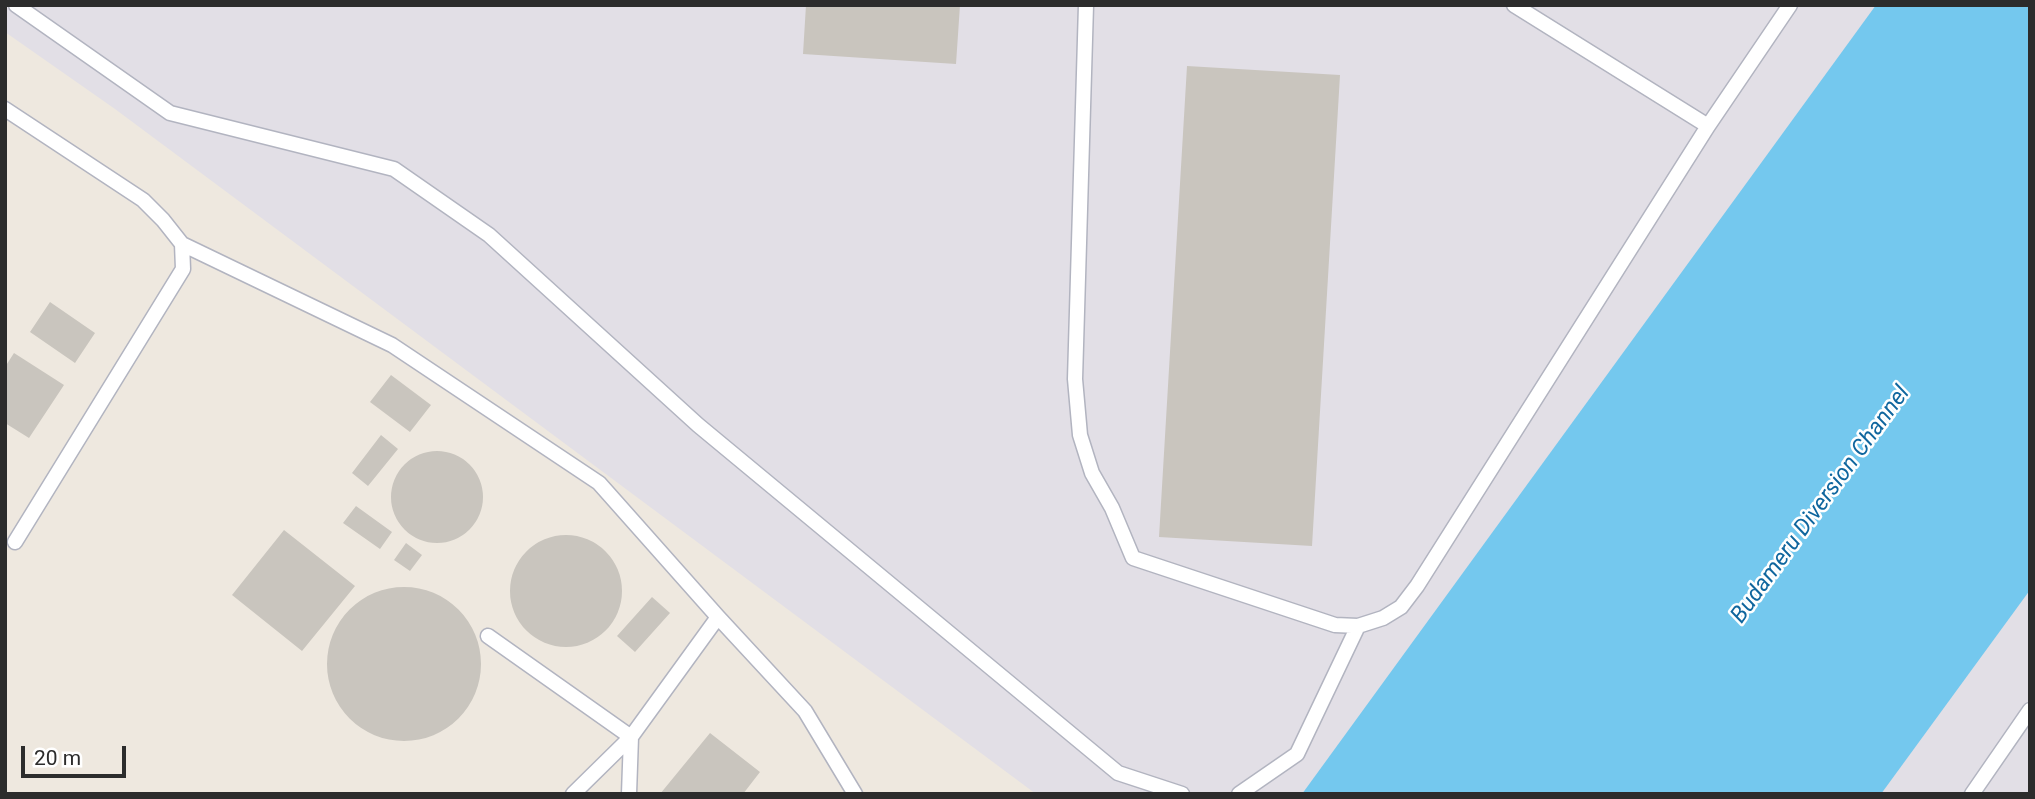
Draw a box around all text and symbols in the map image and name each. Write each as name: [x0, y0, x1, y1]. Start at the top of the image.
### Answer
water label: Budameru Diversion Channel: [1726, 381, 1916, 629]
scale bar: [24, 732, 130, 776]
text: 20 m: [34, 746, 81, 770]

